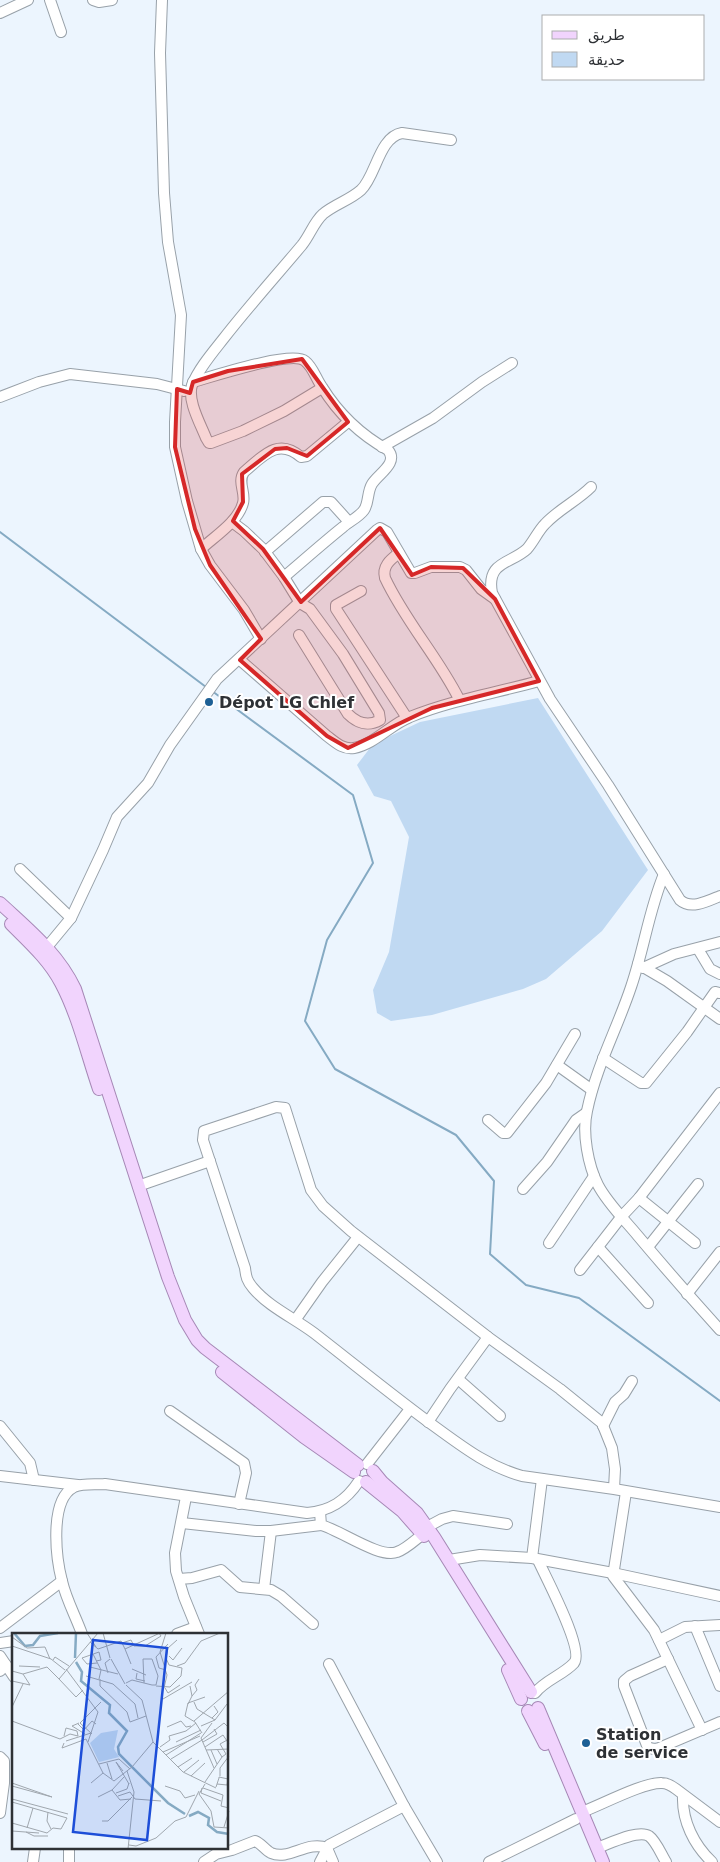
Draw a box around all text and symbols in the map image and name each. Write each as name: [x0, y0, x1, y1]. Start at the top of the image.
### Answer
legend: [542, 15, 705, 80]
text: طريق: [588, 26, 625, 44]
text: حديقة: [588, 51, 625, 69]
place label: Dépot LG Chlef: [219, 693, 355, 712]
marker: Dépot LG Chlef: [203, 696, 215, 708]
inset map: [12, 1633, 229, 1850]
place label: Station de service: [596, 1725, 689, 1762]
marker: Station de service: [580, 1737, 592, 1749]

